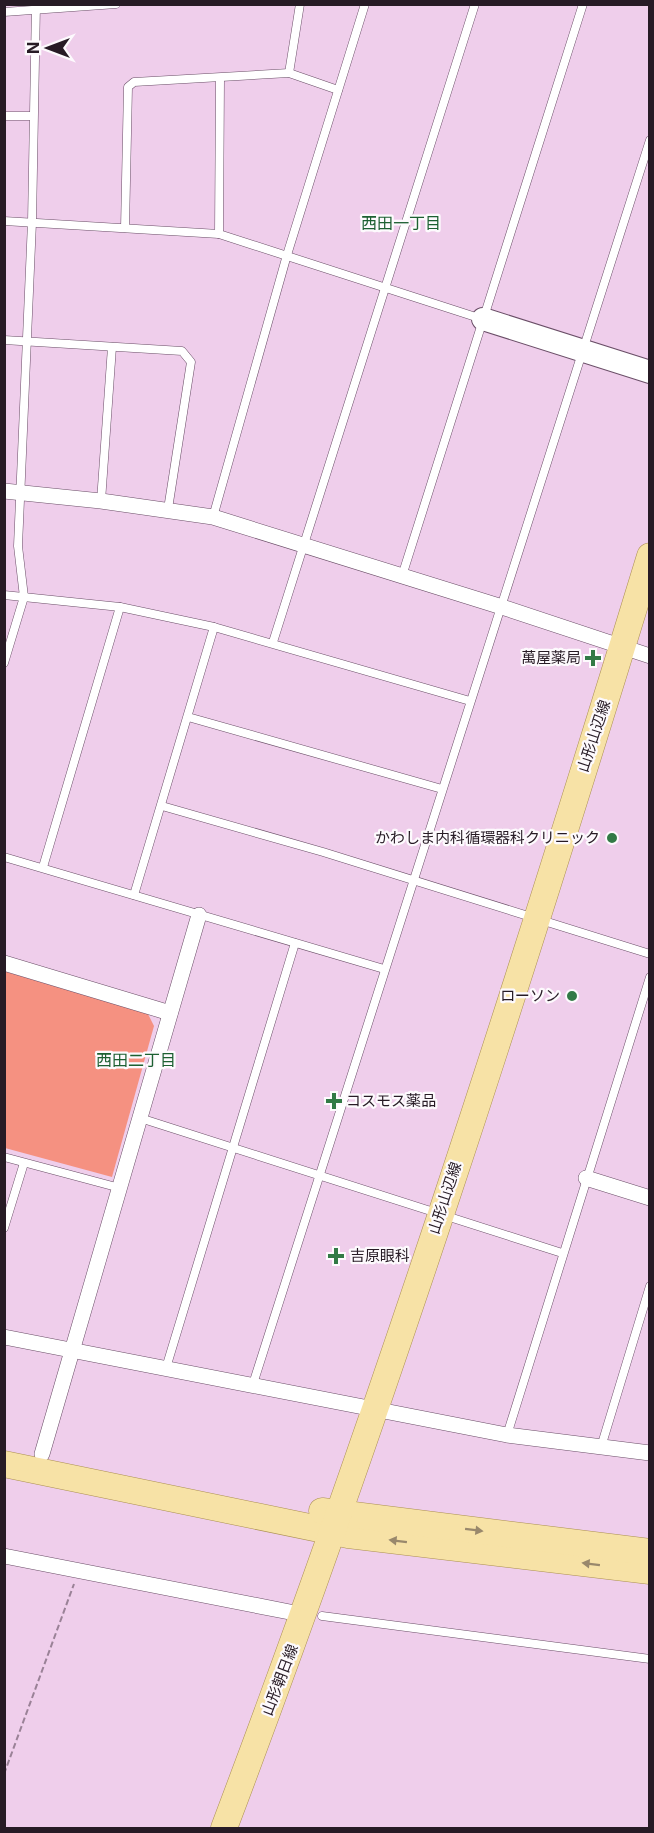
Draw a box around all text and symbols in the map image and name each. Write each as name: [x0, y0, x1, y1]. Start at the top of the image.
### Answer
north arrow: [18, 18, 78, 78]
text: N: [23, 42, 43, 54]
district label: 西田一丁目: [361, 213, 441, 233]
place label: 萬屋薬局: [521, 648, 581, 667]
marker: 萬屋薬局: [586, 651, 600, 665]
street label: 山形山辺線: [573, 697, 614, 774]
place label: かわしま内科循環器科クリニック: [375, 828, 600, 847]
marker: かわしま内科循環器科クリニック: [605, 831, 619, 845]
place label: ローソン: [500, 986, 560, 1005]
marker: ローソン: [565, 989, 579, 1003]
district label: 西田二丁目: [96, 1050, 176, 1070]
place label: コスモス薬品: [346, 1091, 436, 1110]
marker: コスモス薬品: [327, 1094, 341, 1108]
street label: 山形山辺線: [424, 1159, 465, 1236]
place label: 吉原眼科: [350, 1246, 410, 1265]
marker: 吉原眼科: [327, 1247, 345, 1265]
one-way arrow: [465, 1526, 484, 1535]
one-way arrow: [388, 1536, 407, 1545]
one-way arrow: [582, 1560, 601, 1569]
street label: 山形朝日線: [257, 1641, 302, 1718]

